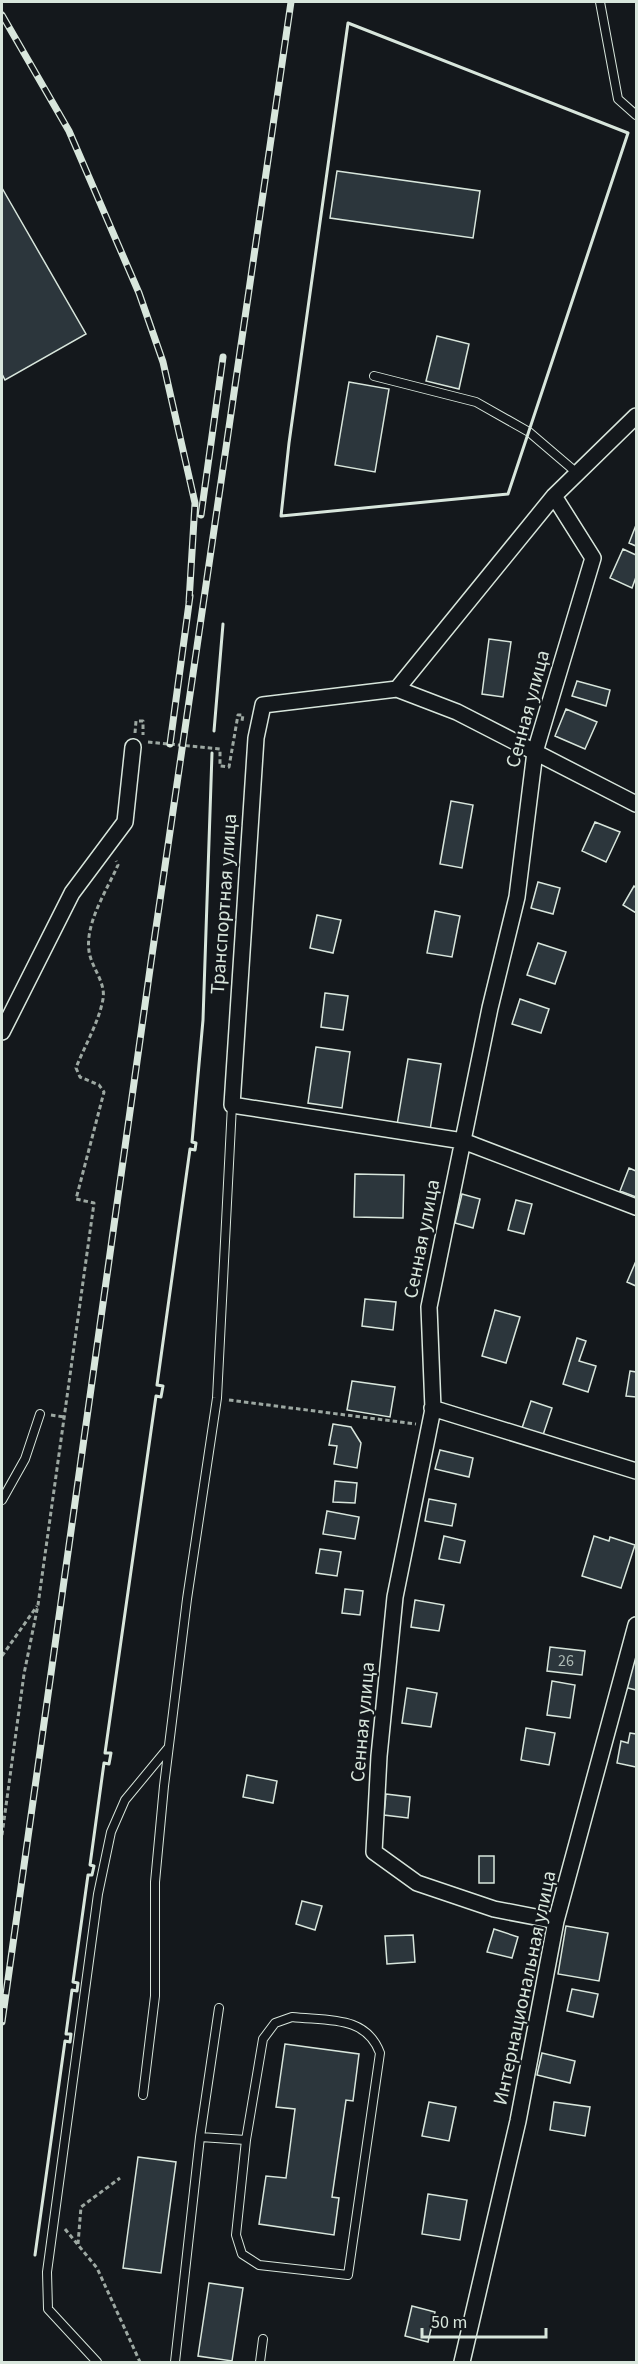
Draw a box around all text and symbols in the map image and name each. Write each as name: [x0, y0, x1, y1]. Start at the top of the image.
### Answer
street label: Сенная улица: [499, 647, 557, 771]
street label: Транспортная улица: [204, 813, 244, 995]
street label: Сенная улица: [397, 1177, 447, 1301]
house number: 26: [558, 1650, 574, 1672]
street label: Сенная улица: [344, 1661, 382, 1783]
street label: Интернациональная улица: [486, 1868, 564, 2108]
scale bar: [422, 2301, 546, 2339]
text: 50 m: [431, 2310, 467, 2335]

